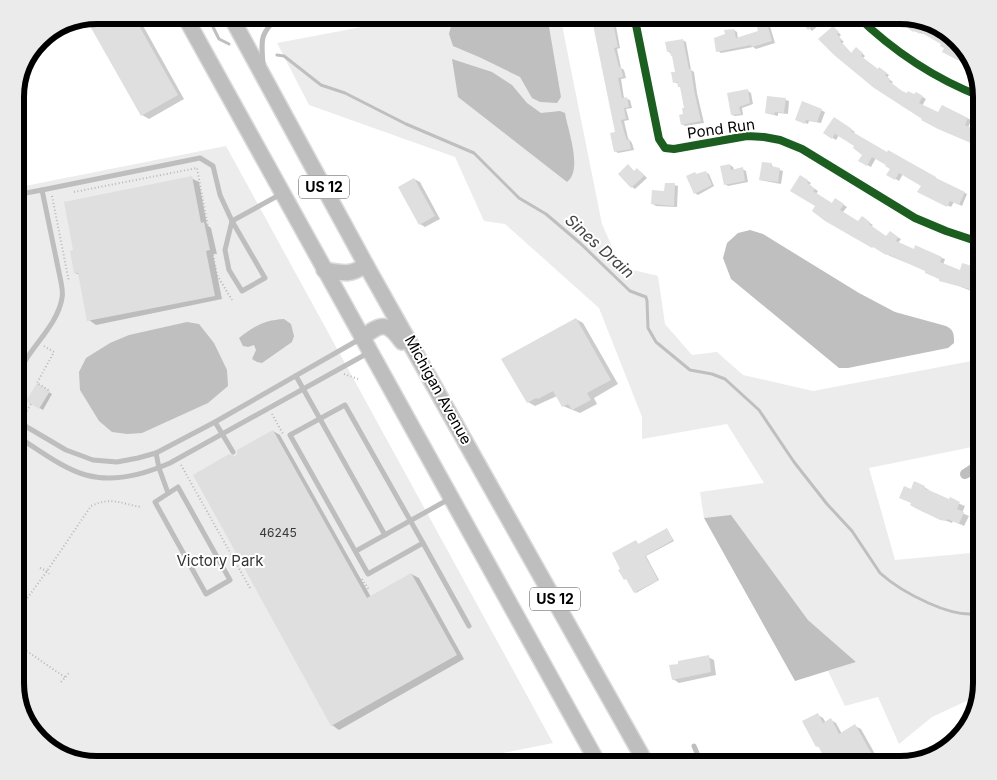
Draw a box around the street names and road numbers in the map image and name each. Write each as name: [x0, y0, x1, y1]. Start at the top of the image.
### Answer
street label: Pond Run: [686, 114, 756, 143]
road number: US 12: [299, 176, 349, 198]
street label: Michigan Avenue: [401, 332, 476, 448]
road number: US 12: [530, 588, 580, 610]

